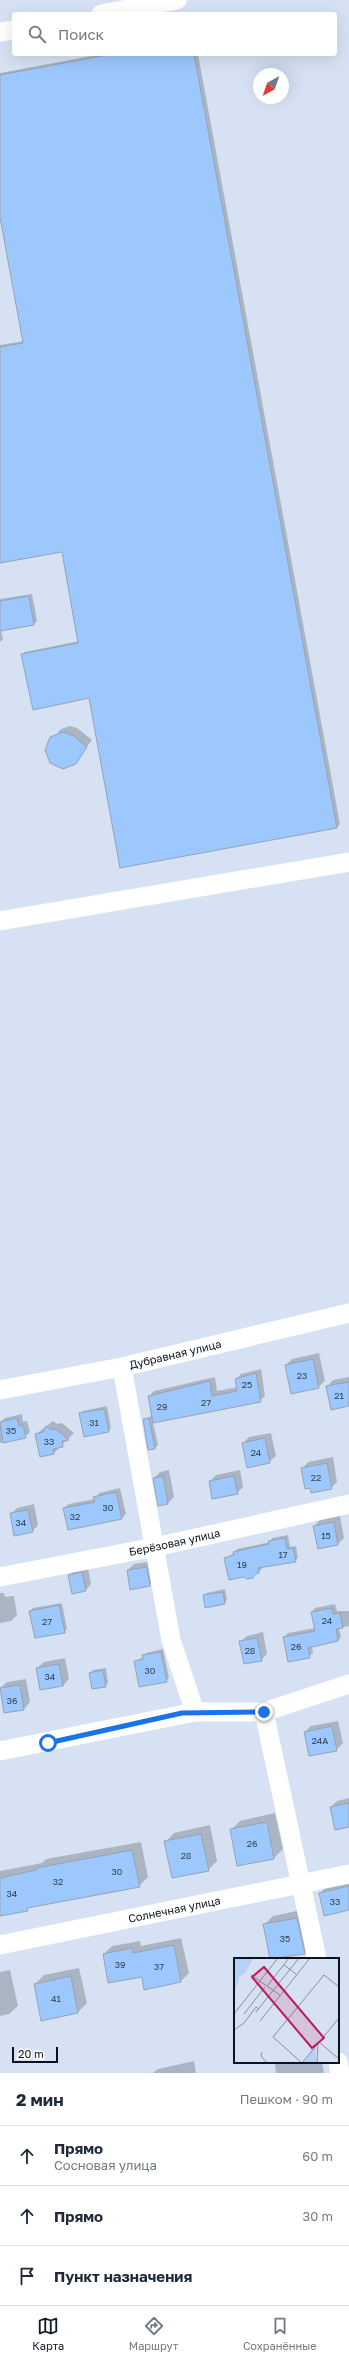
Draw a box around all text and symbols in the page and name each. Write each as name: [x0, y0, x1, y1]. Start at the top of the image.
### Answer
search box: [12, 12, 337, 56]
icon: search: [26, 23, 48, 45]
text: Поиск: [58, 25, 104, 43]
north arrow: [253, 68, 289, 104]
street label: Дубравная улица: [128, 1337, 222, 1371]
house number: 23: [297, 1370, 307, 1381]
house number: 25: [242, 1379, 252, 1390]
house number: 21: [334, 1390, 344, 1401]
house number: 27: [201, 1397, 211, 1408]
house number: 29: [157, 1401, 167, 1412]
house number: 31: [89, 1417, 99, 1428]
house number: 35: [6, 1425, 16, 1436]
house number: 33: [44, 1436, 54, 1447]
house number: 24: [251, 1447, 262, 1458]
house number: 22: [311, 1472, 321, 1483]
house number: 30: [103, 1502, 114, 1513]
house number: 32: [70, 1511, 80, 1522]
house number: 34: [16, 1517, 27, 1528]
street label: Берёзовая улица: [128, 1526, 221, 1558]
house number: 15: [321, 1530, 331, 1541]
house number: 17: [278, 1549, 288, 1560]
house number: 19: [237, 1559, 247, 1570]
house number: 24: [322, 1615, 333, 1626]
house number: 27: [42, 1616, 52, 1627]
house number: 26: [291, 1641, 301, 1652]
house number: 28: [245, 1645, 255, 1656]
house number: 30: [145, 1665, 156, 1676]
house number: 34: [45, 1671, 56, 1682]
house number: 36: [7, 1695, 17, 1706]
route end: [255, 1703, 273, 1721]
route start: [39, 1734, 57, 1752]
house number: 24А: [312, 1735, 328, 1746]
house number: 26: [247, 1838, 257, 1849]
house number: 28: [181, 1850, 191, 1861]
house number: 30: [112, 1866, 123, 1877]
house number: 32: [53, 1876, 63, 1887]
house number: 34: [7, 1888, 18, 1899]
street label: Солнечная улица: [127, 1893, 222, 1925]
house number: 33: [330, 1896, 340, 1907]
house number: 35: [280, 1933, 290, 1944]
inset map: [234, 1958, 339, 2063]
house number: 39: [115, 1959, 125, 1970]
house number: 37: [154, 1961, 164, 1972]
house number: 41: [51, 1993, 62, 2004]
scale bar: [12, 2045, 58, 2064]
text: 20 m: [18, 2047, 44, 2060]
text: 2 мин: [16, 2089, 64, 2110]
text: Пешком · 90 m: [240, 2091, 333, 2107]
text: Прямо: [54, 2139, 103, 2157]
icon: ahead: [16, 2145, 38, 2167]
text: 60 m: [302, 2148, 333, 2164]
text: Сосновая улица: [54, 2157, 157, 2173]
icon: ahead: [16, 2205, 38, 2227]
text: Прямо: [54, 2207, 103, 2225]
text: 30 m: [303, 2208, 333, 2224]
icon: arrive: [16, 2265, 38, 2287]
text: Пункт назначения: [54, 2267, 192, 2285]
tab: Карта: [32, 2315, 64, 2352]
tab: Маршрут: [129, 2315, 178, 2352]
tab: Сохранённые: [243, 2315, 317, 2352]

